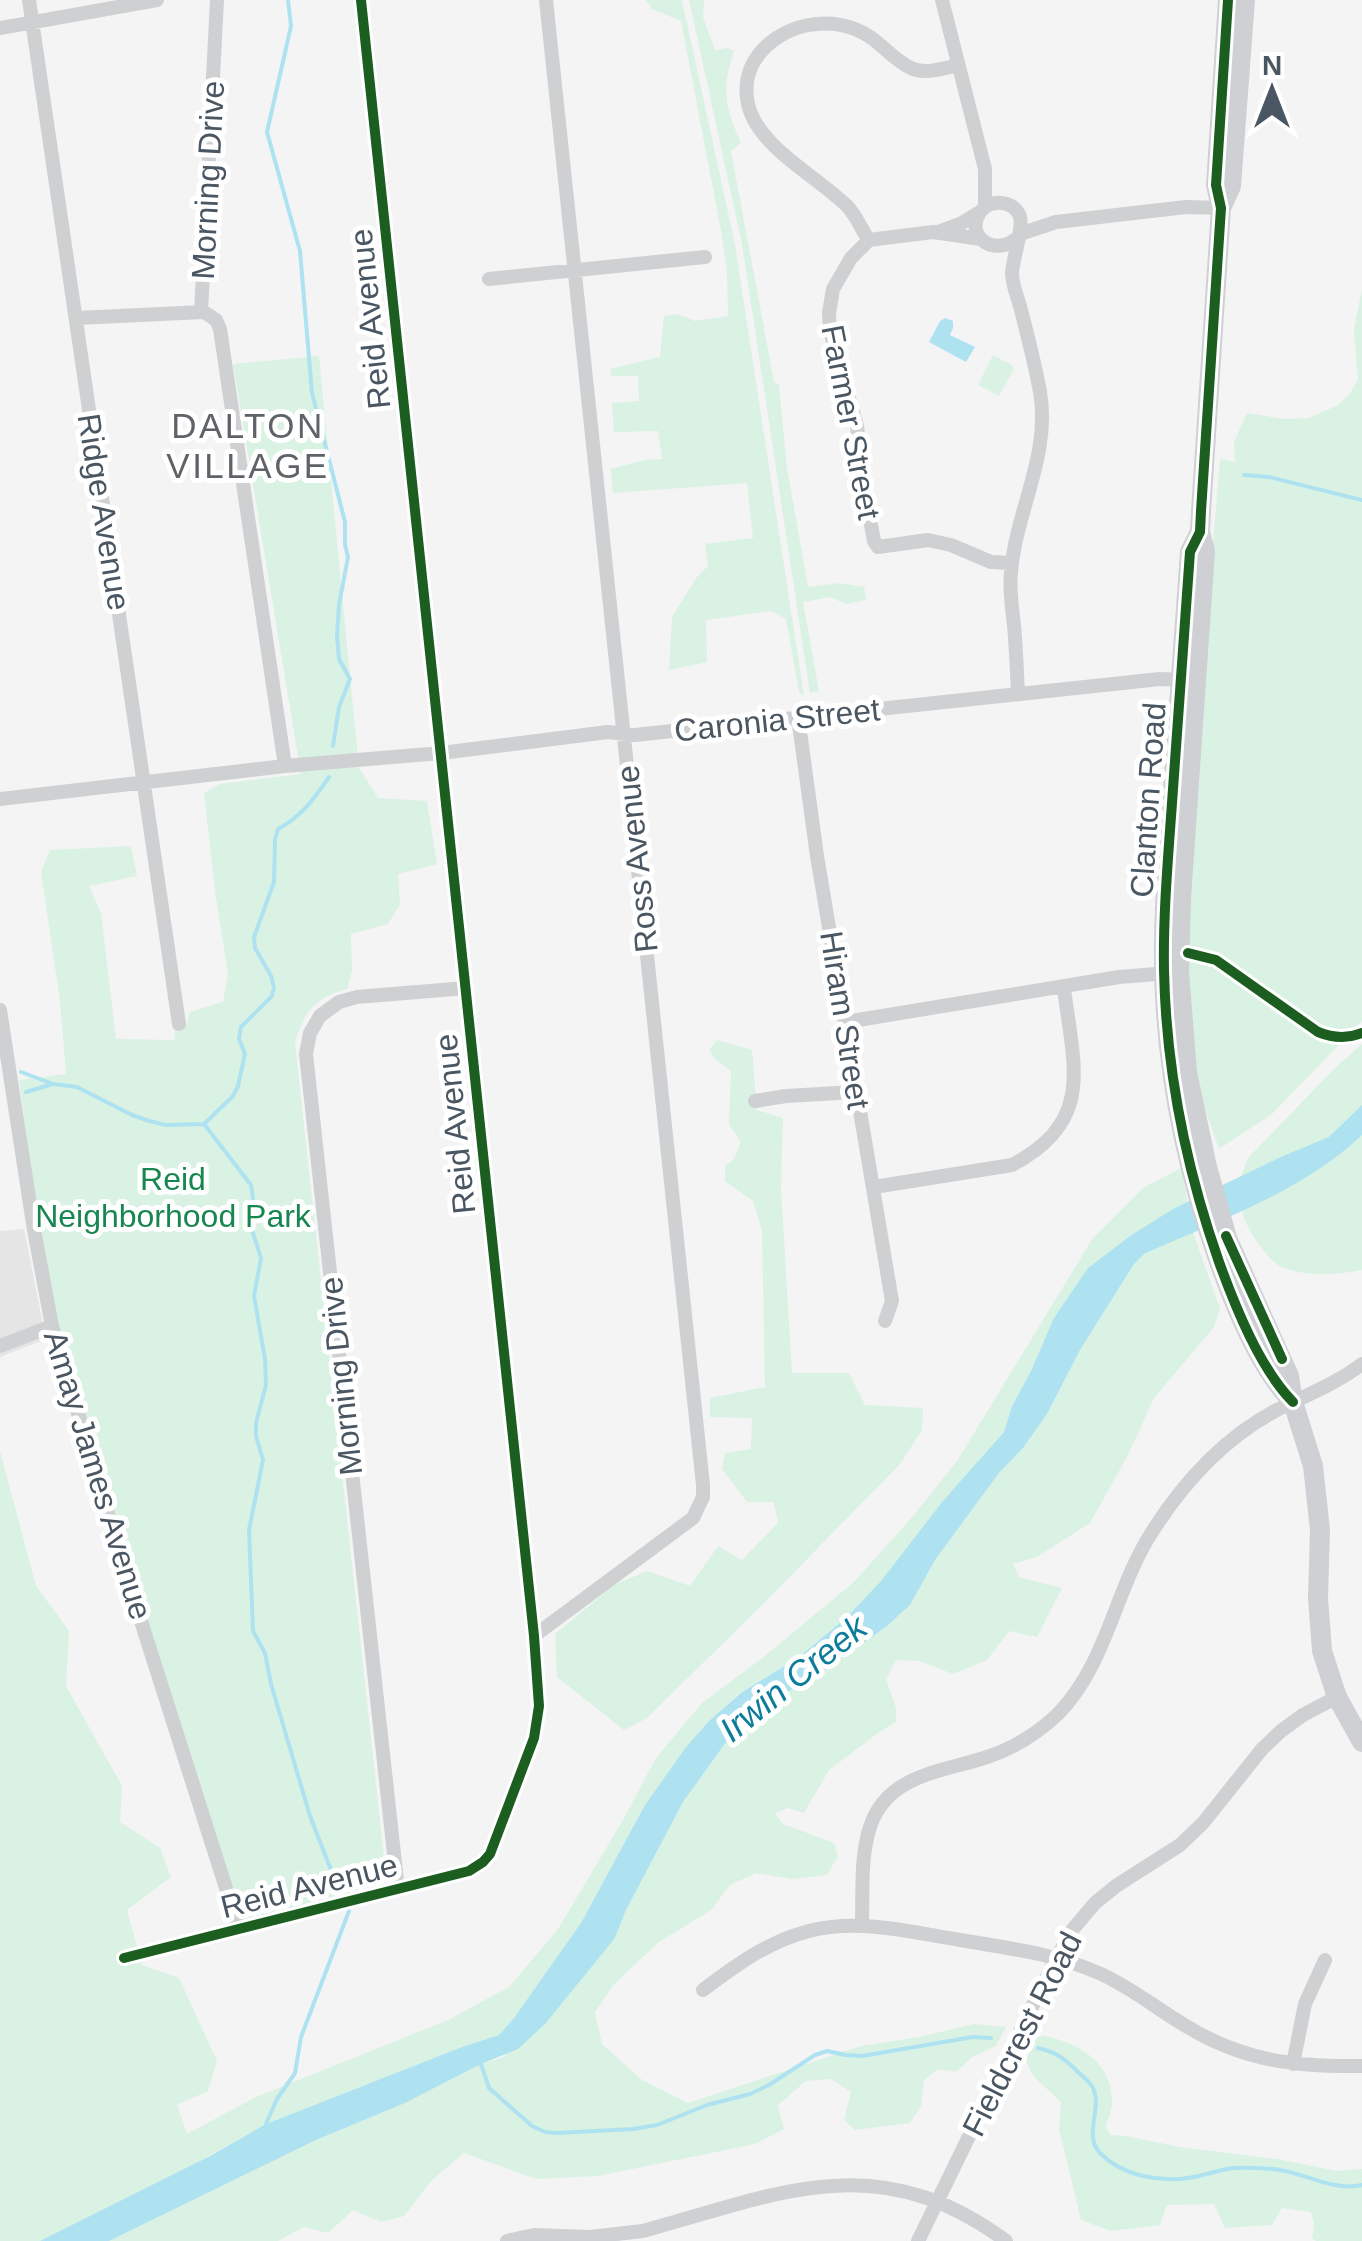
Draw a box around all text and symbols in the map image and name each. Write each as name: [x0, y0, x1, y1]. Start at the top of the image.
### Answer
north arrow: [1222, 40, 1322, 140]
text: N: [1262, 50, 1282, 81]
street label: Morning Drive: [185, 80, 231, 280]
street label: Reid Avenue: [343, 227, 397, 411]
street label: Farmer Street: [815, 322, 888, 522]
district label: DALTON VILLAGE: [166, 406, 330, 485]
street label: Ridge Avenue: [71, 411, 137, 613]
street label: Caronia Street: [673, 691, 882, 749]
street label: Clanton Road: [1123, 701, 1173, 899]
street label: Ross Avenue: [609, 764, 665, 954]
street label: Hiram Street: [813, 928, 877, 1112]
street label: Reid Avenue: [428, 1032, 482, 1216]
park label: Reid Neighborhood Park: [35, 1161, 312, 1234]
street label: Morning Drive: [313, 1275, 369, 1477]
street label: Amay James Avenue: [37, 1326, 159, 1624]
water label: Irwin Creek: [712, 1606, 875, 1749]
street label: Reid Avenue: [217, 1847, 401, 1925]
street label: Fieldcrest Road: [955, 1926, 1089, 2142]

